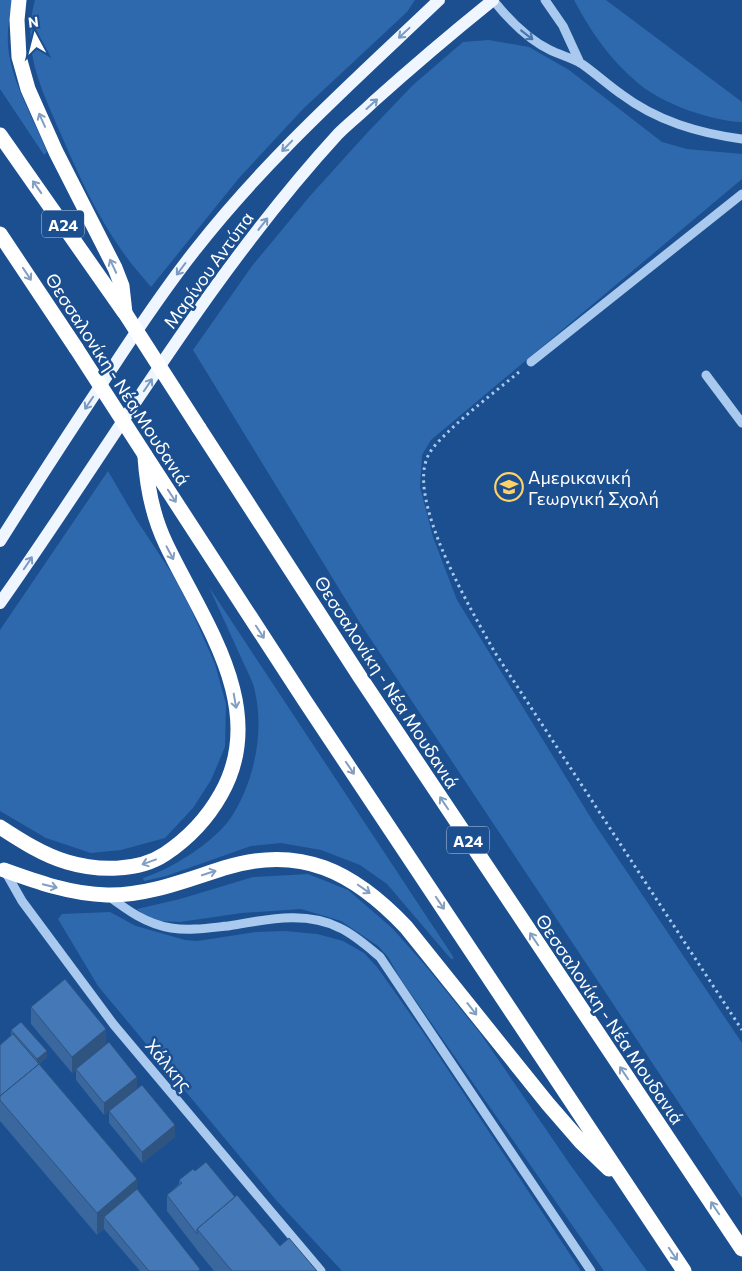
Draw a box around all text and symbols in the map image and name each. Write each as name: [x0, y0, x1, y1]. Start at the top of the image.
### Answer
north arrow: [10, 10, 60, 60]
text: N: [27, 13, 40, 31]
one-way arrow: [398, 27, 410, 39]
one-way arrow: [520, 29, 533, 40]
one-way arrow: [365, 98, 378, 110]
one-way arrow: [37, 113, 46, 128]
one-way arrow: [281, 140, 293, 153]
one-way arrow: [32, 180, 42, 194]
street label: Μαρίνου Αντύπα: [158, 207, 258, 333]
road number: Α24: [42, 210, 84, 238]
one-way arrow: [257, 218, 268, 231]
one-way arrow: [108, 259, 118, 274]
one-way arrow: [175, 262, 186, 275]
one-way arrow: [22, 267, 32, 281]
street label: Θεσσαλονίκη - Νέα Μουδανιά: [41, 269, 195, 489]
one-way arrow: [143, 378, 153, 392]
one-way arrow: [84, 396, 94, 410]
place label: Αμερικανική Γεωργική Σχολή: [528, 466, 659, 509]
school or university icon: Αμερικανική Γεωργική Σχολή: [494, 472, 524, 502]
one-way arrow: [167, 489, 177, 503]
one-way arrow: [165, 545, 175, 560]
one-way arrow: [23, 556, 33, 570]
street label: Θεσσαλονίκη - Νέα Μουδανιά: [310, 572, 464, 792]
one-way arrow: [256, 625, 266, 639]
one-way arrow: [231, 692, 241, 708]
one-way arrow: [345, 761, 355, 775]
one-way arrow: [439, 796, 449, 810]
road number: Α24: [447, 826, 489, 854]
one-way arrow: [142, 857, 158, 867]
one-way arrow: [201, 868, 217, 878]
one-way arrow: [42, 882, 58, 891]
one-way arrow: [356, 884, 370, 894]
one-way arrow: [435, 896, 445, 910]
street label: Θεσσαλονίκη - Νέα Μουδανιά: [531, 910, 689, 1128]
one-way arrow: [529, 932, 539, 946]
one-way arrow: [466, 1002, 477, 1015]
street label: Χάλκης: [141, 1034, 197, 1096]
one-way arrow: [619, 1067, 629, 1081]
one-way arrow: [710, 1202, 720, 1216]
one-way arrow: [668, 1247, 678, 1261]

